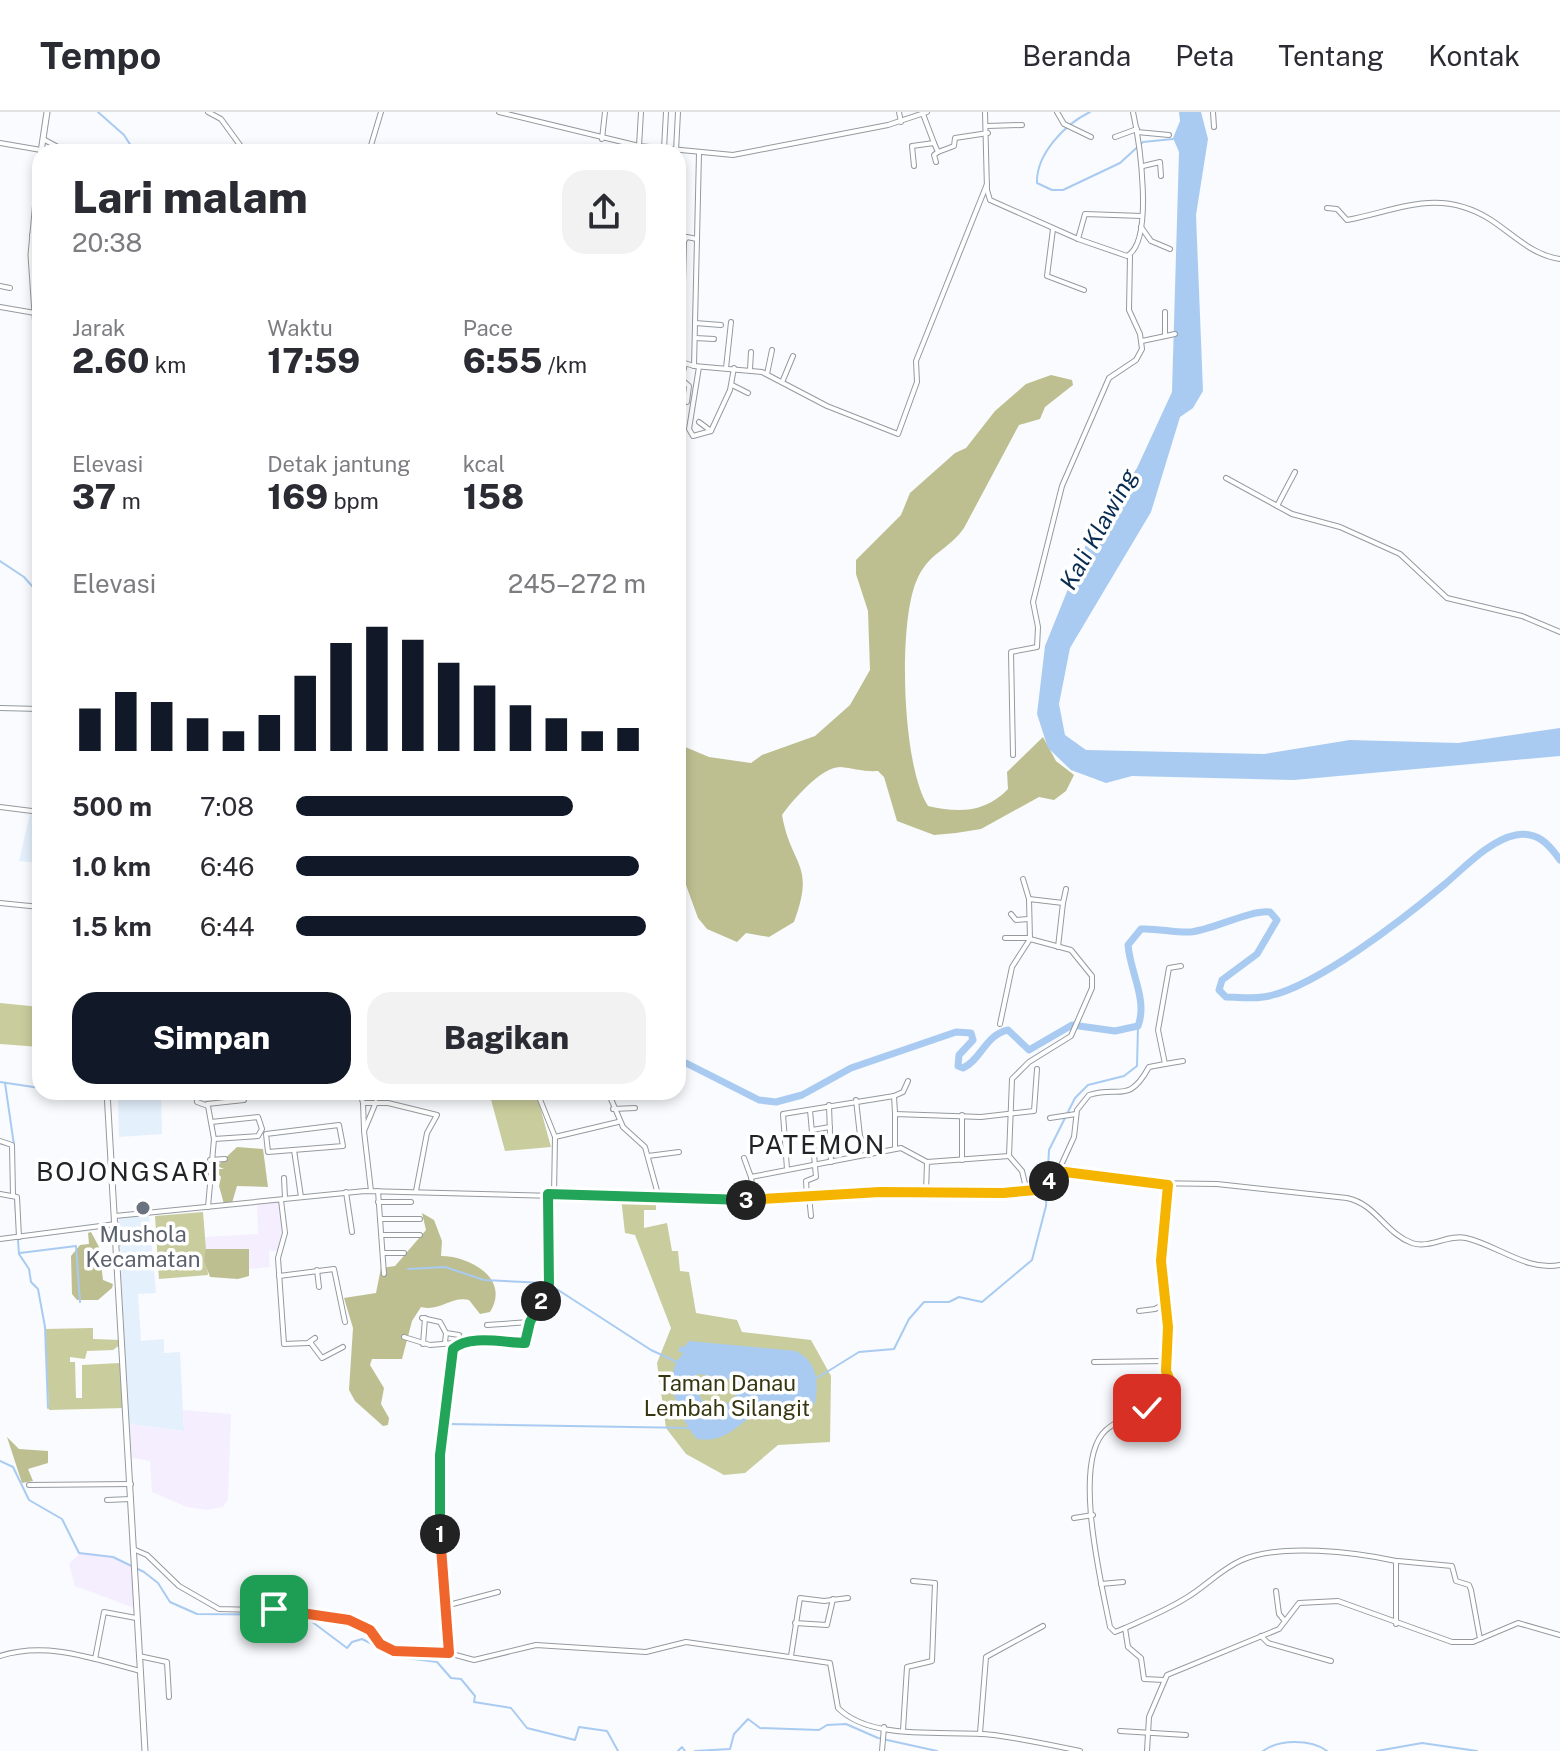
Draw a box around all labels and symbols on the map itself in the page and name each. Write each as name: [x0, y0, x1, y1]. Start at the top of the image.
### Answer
water label: Kali Klawing: [1053, 463, 1143, 594]
district label: PATEMON: [748, 1129, 886, 1160]
district label: BOJONGSARI: [36, 1156, 220, 1187]
pin: 4: [1029, 1161, 1069, 1201]
pin: 3: [726, 1180, 766, 1220]
marker: Mushola Kecamatan: [134, 1199, 152, 1217]
place label: Mushola Kecamatan: [86, 1221, 200, 1272]
pin: 2: [521, 1281, 561, 1321]
park label: Taman Danau Lembah Silangit: [644, 1370, 810, 1421]
pin: [1113, 1374, 1181, 1442]
pin: 1: [420, 1514, 460, 1554]
pin: [240, 1575, 308, 1643]

